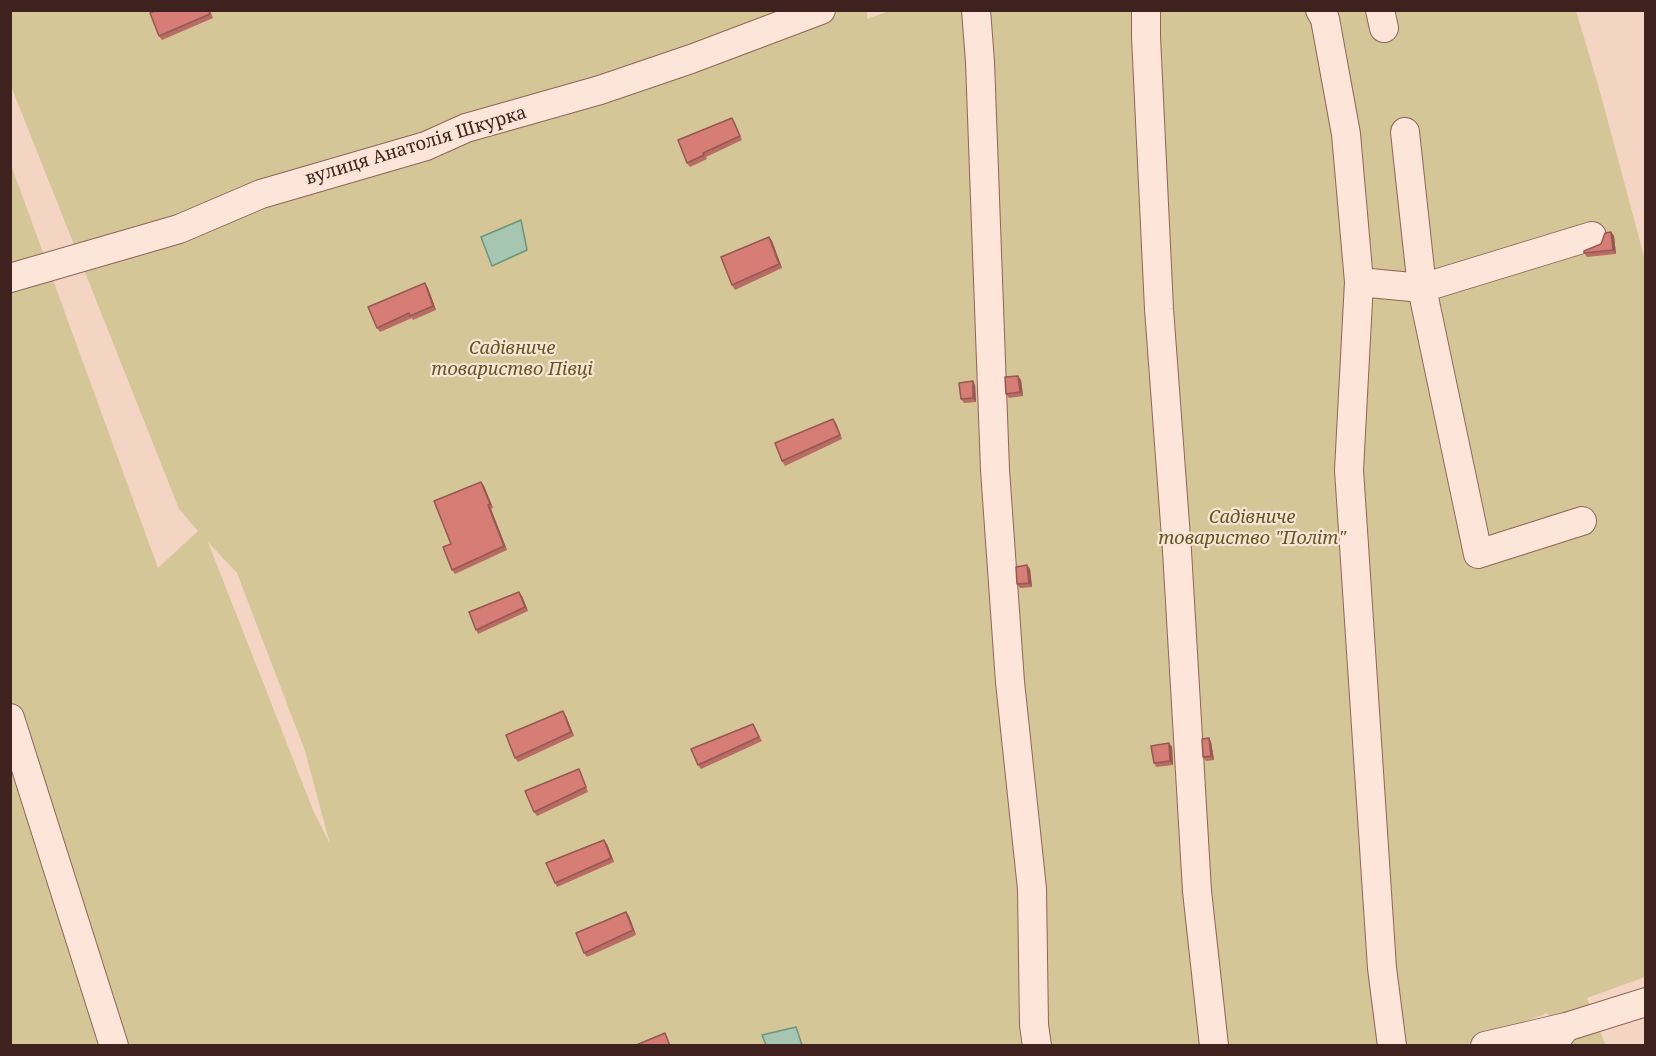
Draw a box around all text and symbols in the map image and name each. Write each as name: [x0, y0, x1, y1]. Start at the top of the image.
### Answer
street label: вулиця Анатолія Шкурка: [303, 102, 529, 190]
park label: Садівниче товариство Півці: [431, 338, 593, 380]
park label: Садівниче товариство "Політ": [1158, 507, 1346, 550]

